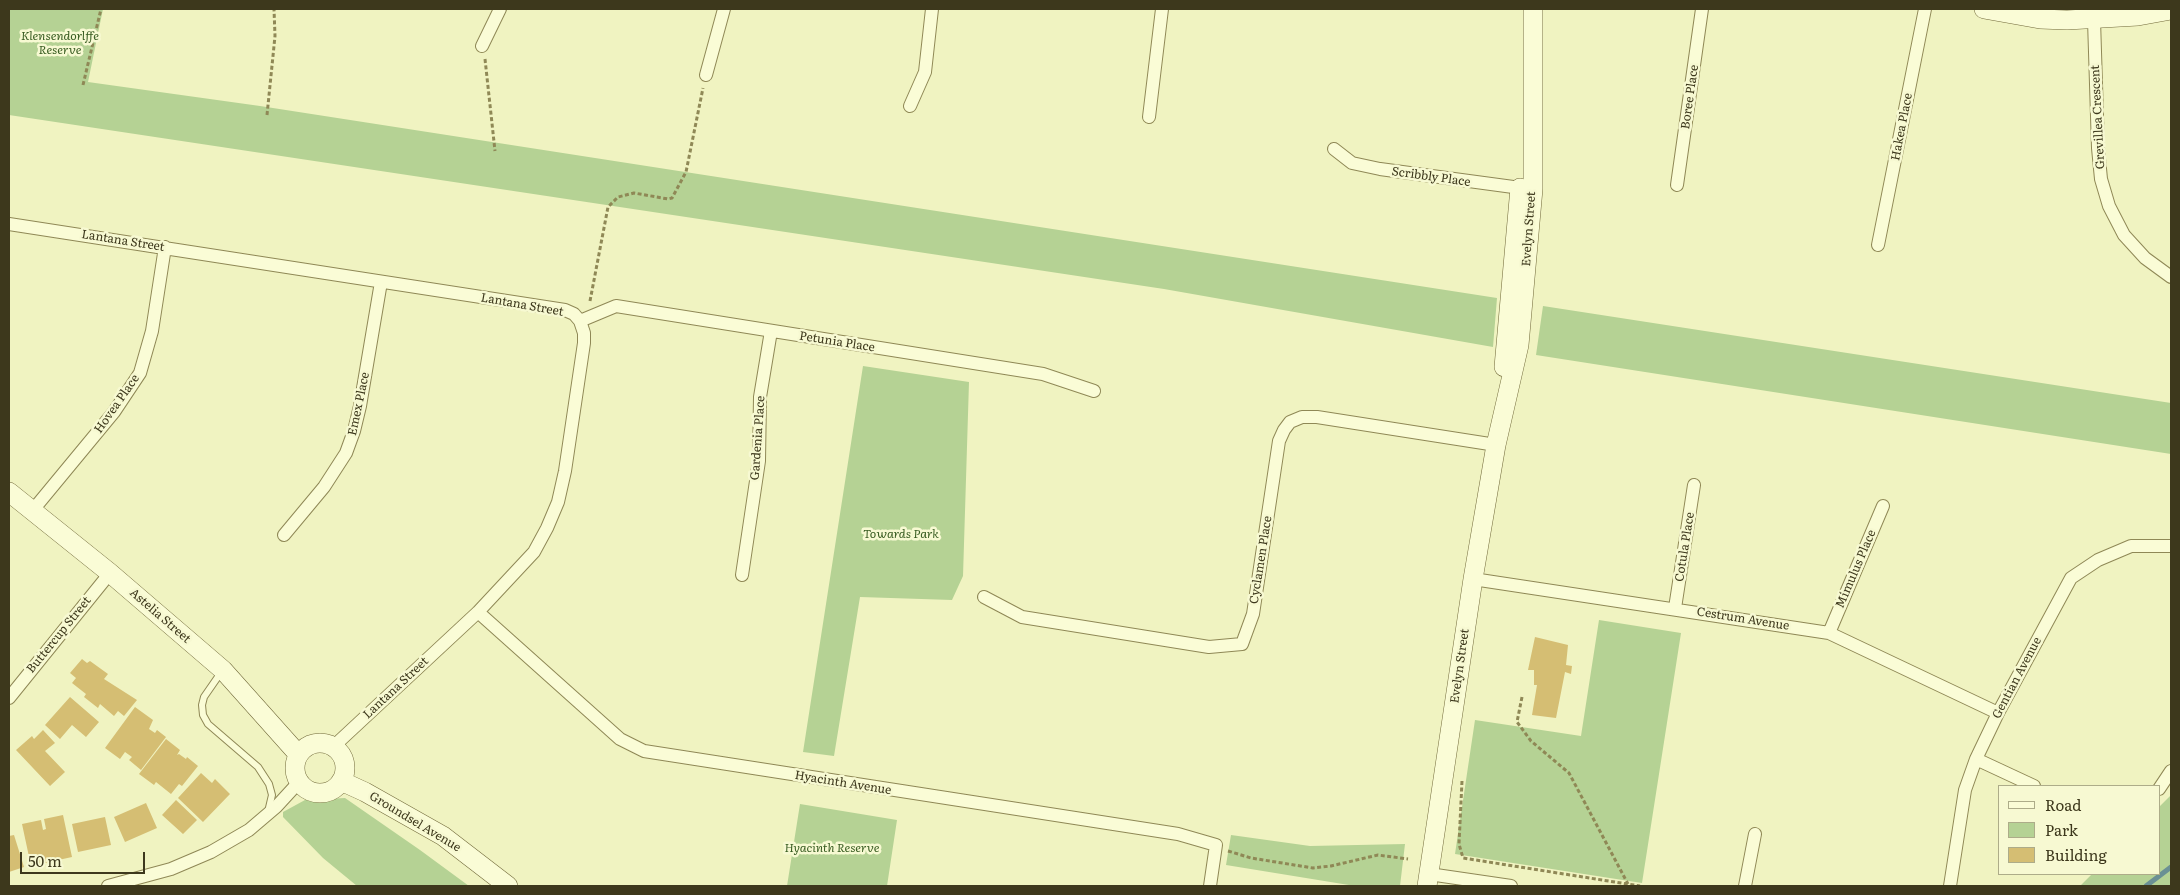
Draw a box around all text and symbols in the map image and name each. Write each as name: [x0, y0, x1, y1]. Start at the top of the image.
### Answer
park label: Klensendorlffe Reserve: [21, 29, 99, 57]
street label: Boree Place: [1678, 64, 1702, 130]
street label: Grevillea Crescent: [2088, 64, 2108, 170]
street label: Hakea Place: [1888, 92, 1916, 162]
street label: Scribbly Place: [1391, 164, 1471, 190]
street label: Evelyn Street: [1519, 191, 1539, 267]
street label: Lantana Street: [80, 227, 166, 255]
street label: Lantana Street: [479, 291, 565, 319]
street label: Petunia Place: [798, 329, 876, 355]
street label: Emex Place: [345, 371, 373, 437]
street label: Hovea Place: [91, 372, 143, 436]
street label: Gardenia Place: [748, 395, 768, 481]
street label: Cotula Place: [1672, 511, 1698, 583]
street label: Cyclamen Place: [1247, 515, 1275, 605]
park label: Towards Park: [863, 527, 939, 541]
street label: Mimulus Place: [1833, 528, 1879, 610]
street label: Astelia Street: [127, 586, 193, 646]
street label: Buttercup Street: [24, 594, 94, 676]
street label: Cestrum Avenue: [1696, 605, 1790, 633]
street label: Evelyn Street: [1448, 628, 1472, 704]
street label: Gentian Avenue: [1989, 635, 2045, 721]
street label: Lantana Street: [360, 654, 432, 722]
street label: Hyacinth Avenue: [794, 768, 892, 798]
legend: [1998, 785, 2160, 875]
street label: Groundsel Avenue: [367, 789, 463, 855]
text: Road: [2045, 793, 2081, 816]
text: Park: [2045, 818, 2078, 841]
park label: Hyacinth Reserve: [784, 841, 880, 855]
scale bar: [22, 842, 148, 874]
text: Building: [2045, 843, 2107, 866]
text: 50 m: [28, 849, 62, 872]

